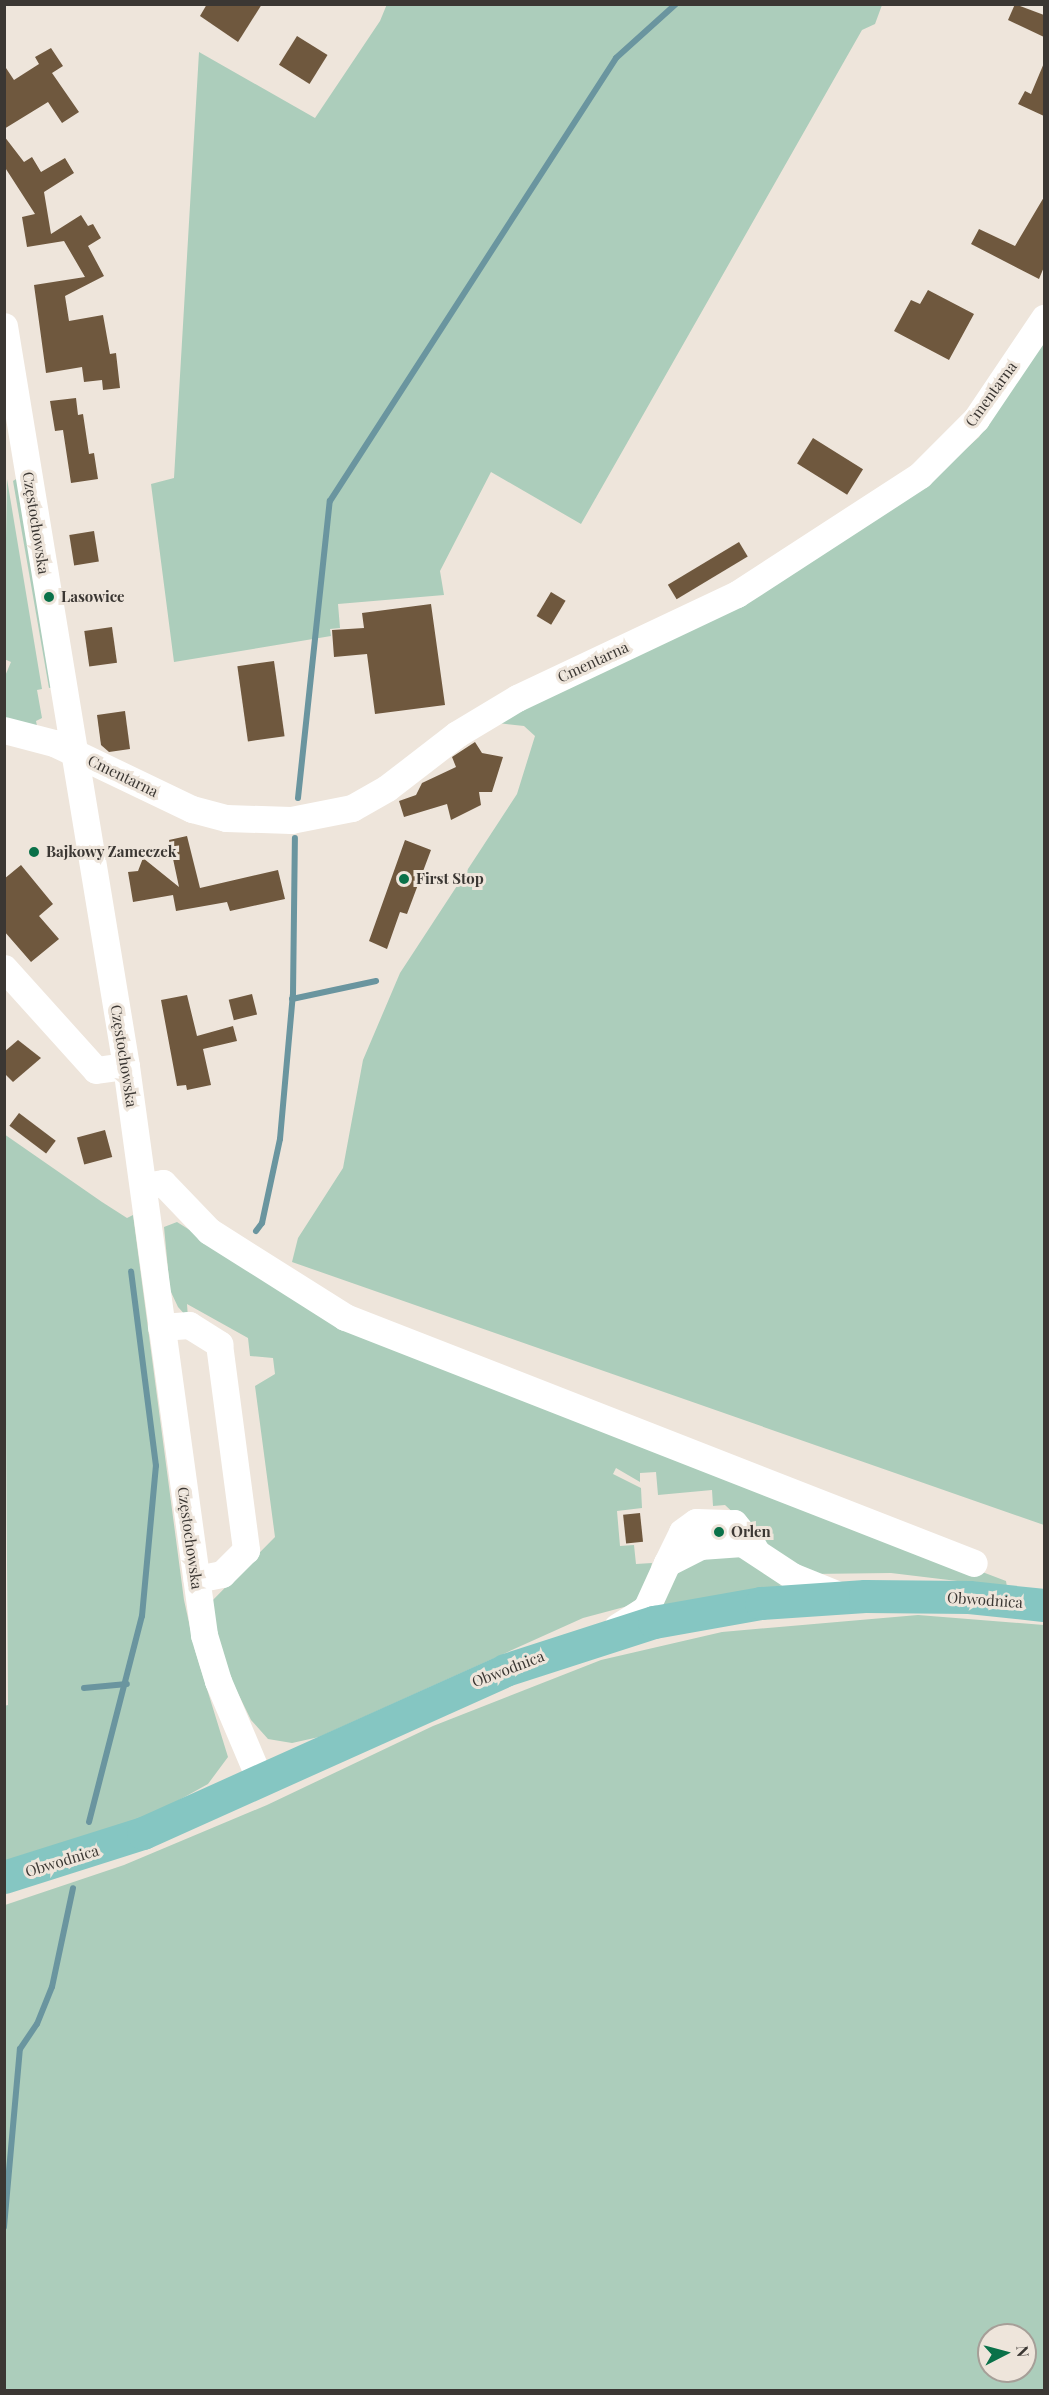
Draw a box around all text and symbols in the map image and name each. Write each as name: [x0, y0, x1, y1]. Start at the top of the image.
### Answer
street label: Cmentarna: [961, 358, 1021, 430]
street label: Częstochowska: [19, 471, 53, 575]
place label: Lasowice: [61, 588, 125, 606]
marker: Lasowice: [42, 590, 56, 604]
street label: Cmentarna: [555, 638, 631, 686]
street label: Cmentarna: [85, 751, 161, 801]
place label: Bajkowy Zameczek: [46, 843, 177, 861]
marker: Bajkowy Zameczek: [27, 845, 41, 859]
place label: First Stop: [416, 870, 484, 888]
marker: First Stop: [397, 872, 411, 886]
street label: Częstochowska: [107, 1004, 141, 1108]
street label: Częstochowska: [174, 1486, 206, 1590]
place label: Orlen: [731, 1523, 771, 1541]
marker: Orlen: [712, 1525, 726, 1539]
street label: Obwodnica: [947, 1588, 1023, 1612]
street label: Obwodnica: [469, 1647, 547, 1691]
street label: Obwodnica: [23, 1841, 101, 1881]
north arrow: [977, 2323, 1037, 2383]
text: N: [1012, 2344, 1034, 2358]

